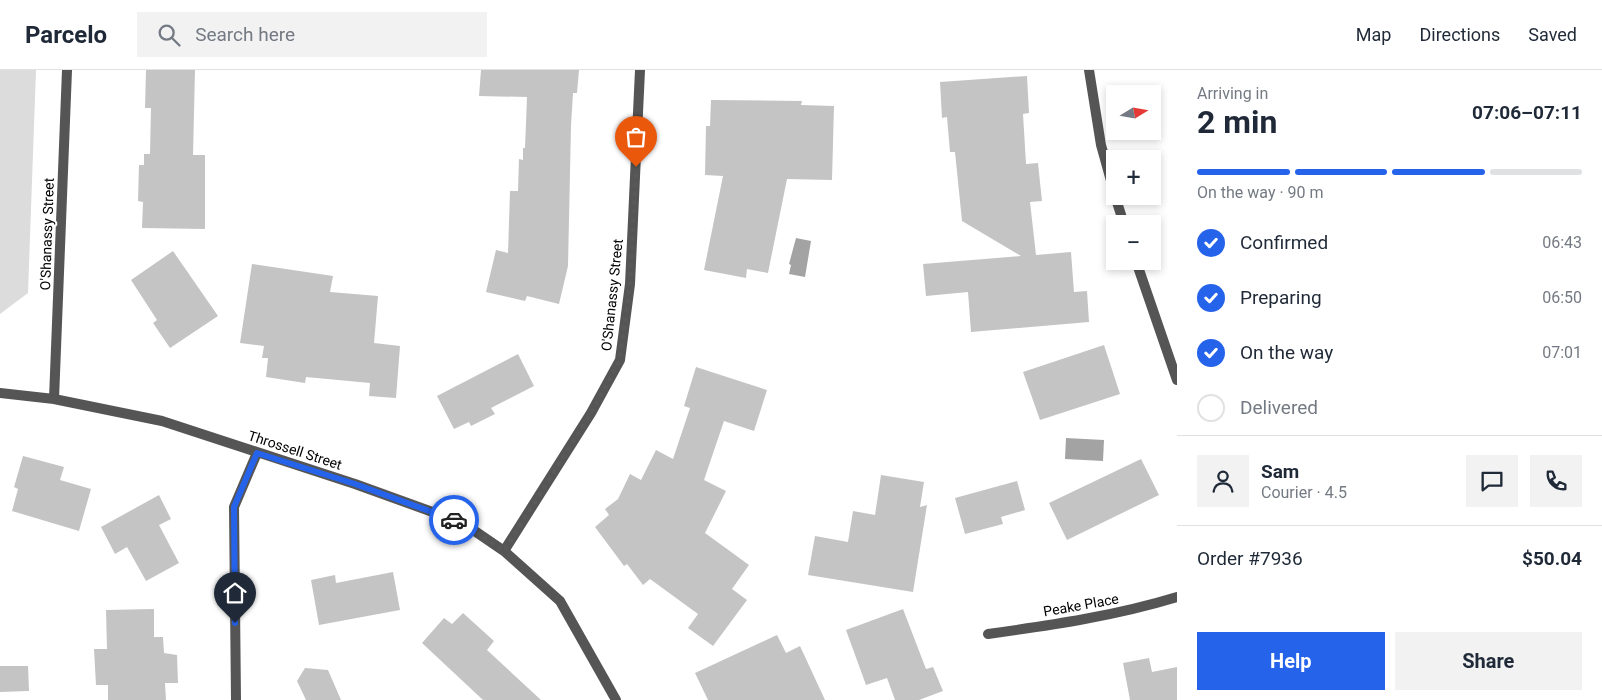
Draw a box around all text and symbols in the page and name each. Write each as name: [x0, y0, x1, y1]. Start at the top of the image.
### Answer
search box: [137, 12, 487, 57]
text: Parcelo: [25, 21, 107, 49]
icon: search: [155, 21, 183, 49]
text: Search here: [195, 23, 295, 46]
text: Map: [1356, 24, 1391, 45]
text: Directions: [1419, 24, 1500, 45]
text: Saved: [1528, 24, 1577, 45]
text: Arriving in: [1197, 84, 1268, 103]
north arrow: [1106, 85, 1161, 140]
map controls: [1106, 85, 1161, 270]
text: 07:06–07:11: [1472, 101, 1582, 124]
text: 2 min: [1197, 103, 1277, 141]
pin: [615, 116, 657, 167]
icon: bag: [622, 123, 650, 151]
button: +: [1106, 150, 1161, 205]
street label: O'Shanassy Street: [37, 177, 57, 291]
text: On the way · 90 m: [1197, 183, 1324, 202]
button: −: [1106, 215, 1161, 270]
icon: check: [1197, 229, 1225, 257]
text: Confirmed: [1240, 231, 1328, 254]
text: 06:43: [1542, 233, 1582, 252]
street label: O'Shanassy Street: [598, 238, 626, 352]
icon: check: [1197, 284, 1225, 312]
text: Preparing: [1240, 286, 1322, 309]
text: 06:50: [1542, 288, 1582, 307]
icon: check: [1197, 339, 1225, 367]
text: On the way: [1240, 341, 1333, 364]
text: 07:01: [1542, 343, 1582, 362]
text: Delivered: [1240, 396, 1318, 419]
street label: Throssell Street: [246, 427, 344, 473]
button: person: [1197, 455, 1249, 507]
button: chat: [1466, 455, 1518, 507]
button: phone: [1530, 455, 1582, 507]
text: Sam: [1261, 460, 1299, 483]
text: Courier · 4.5: [1261, 483, 1347, 502]
courier: [429, 495, 479, 545]
icon: car: [440, 506, 468, 534]
text: Order #7936: [1197, 547, 1303, 570]
text: $50.04: [1522, 547, 1582, 570]
pin: [214, 572, 256, 623]
icon: home: [221, 579, 249, 607]
street label: Peake Place: [1042, 591, 1120, 619]
button: Help: [1197, 632, 1385, 690]
button: Share: [1395, 632, 1582, 690]

